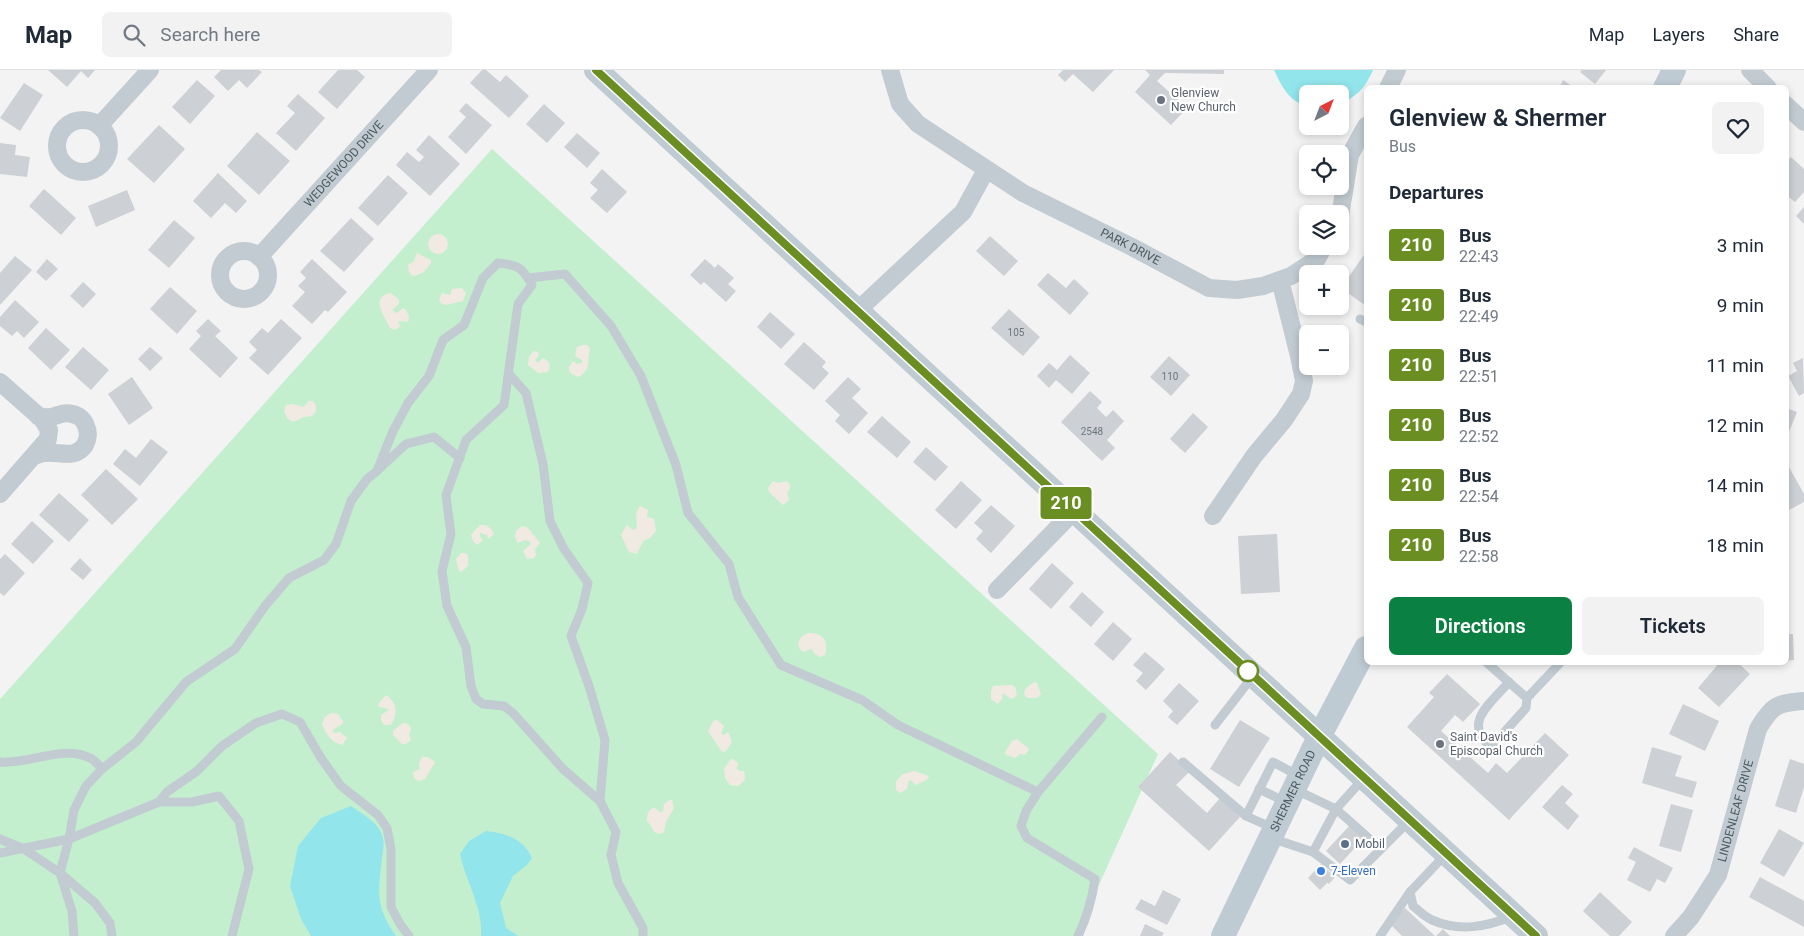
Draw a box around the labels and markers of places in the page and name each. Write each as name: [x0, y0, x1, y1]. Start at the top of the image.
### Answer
place label: Glenview New Church: [1171, 86, 1236, 114]
marker: Glenview New Church: [1155, 94, 1167, 106]
unlabelled marker: [1237, 660, 1259, 682]
place label: Saint David's Episcopal Church: [1450, 730, 1543, 758]
marker: Saint David's Episcopal Church: [1434, 738, 1446, 750]
place label: Mobil: [1355, 837, 1385, 851]
marker: Mobil: [1339, 838, 1351, 850]
place label: 7-Eleven: [1331, 864, 1376, 878]
marker: 7-Eleven: [1315, 865, 1327, 877]

